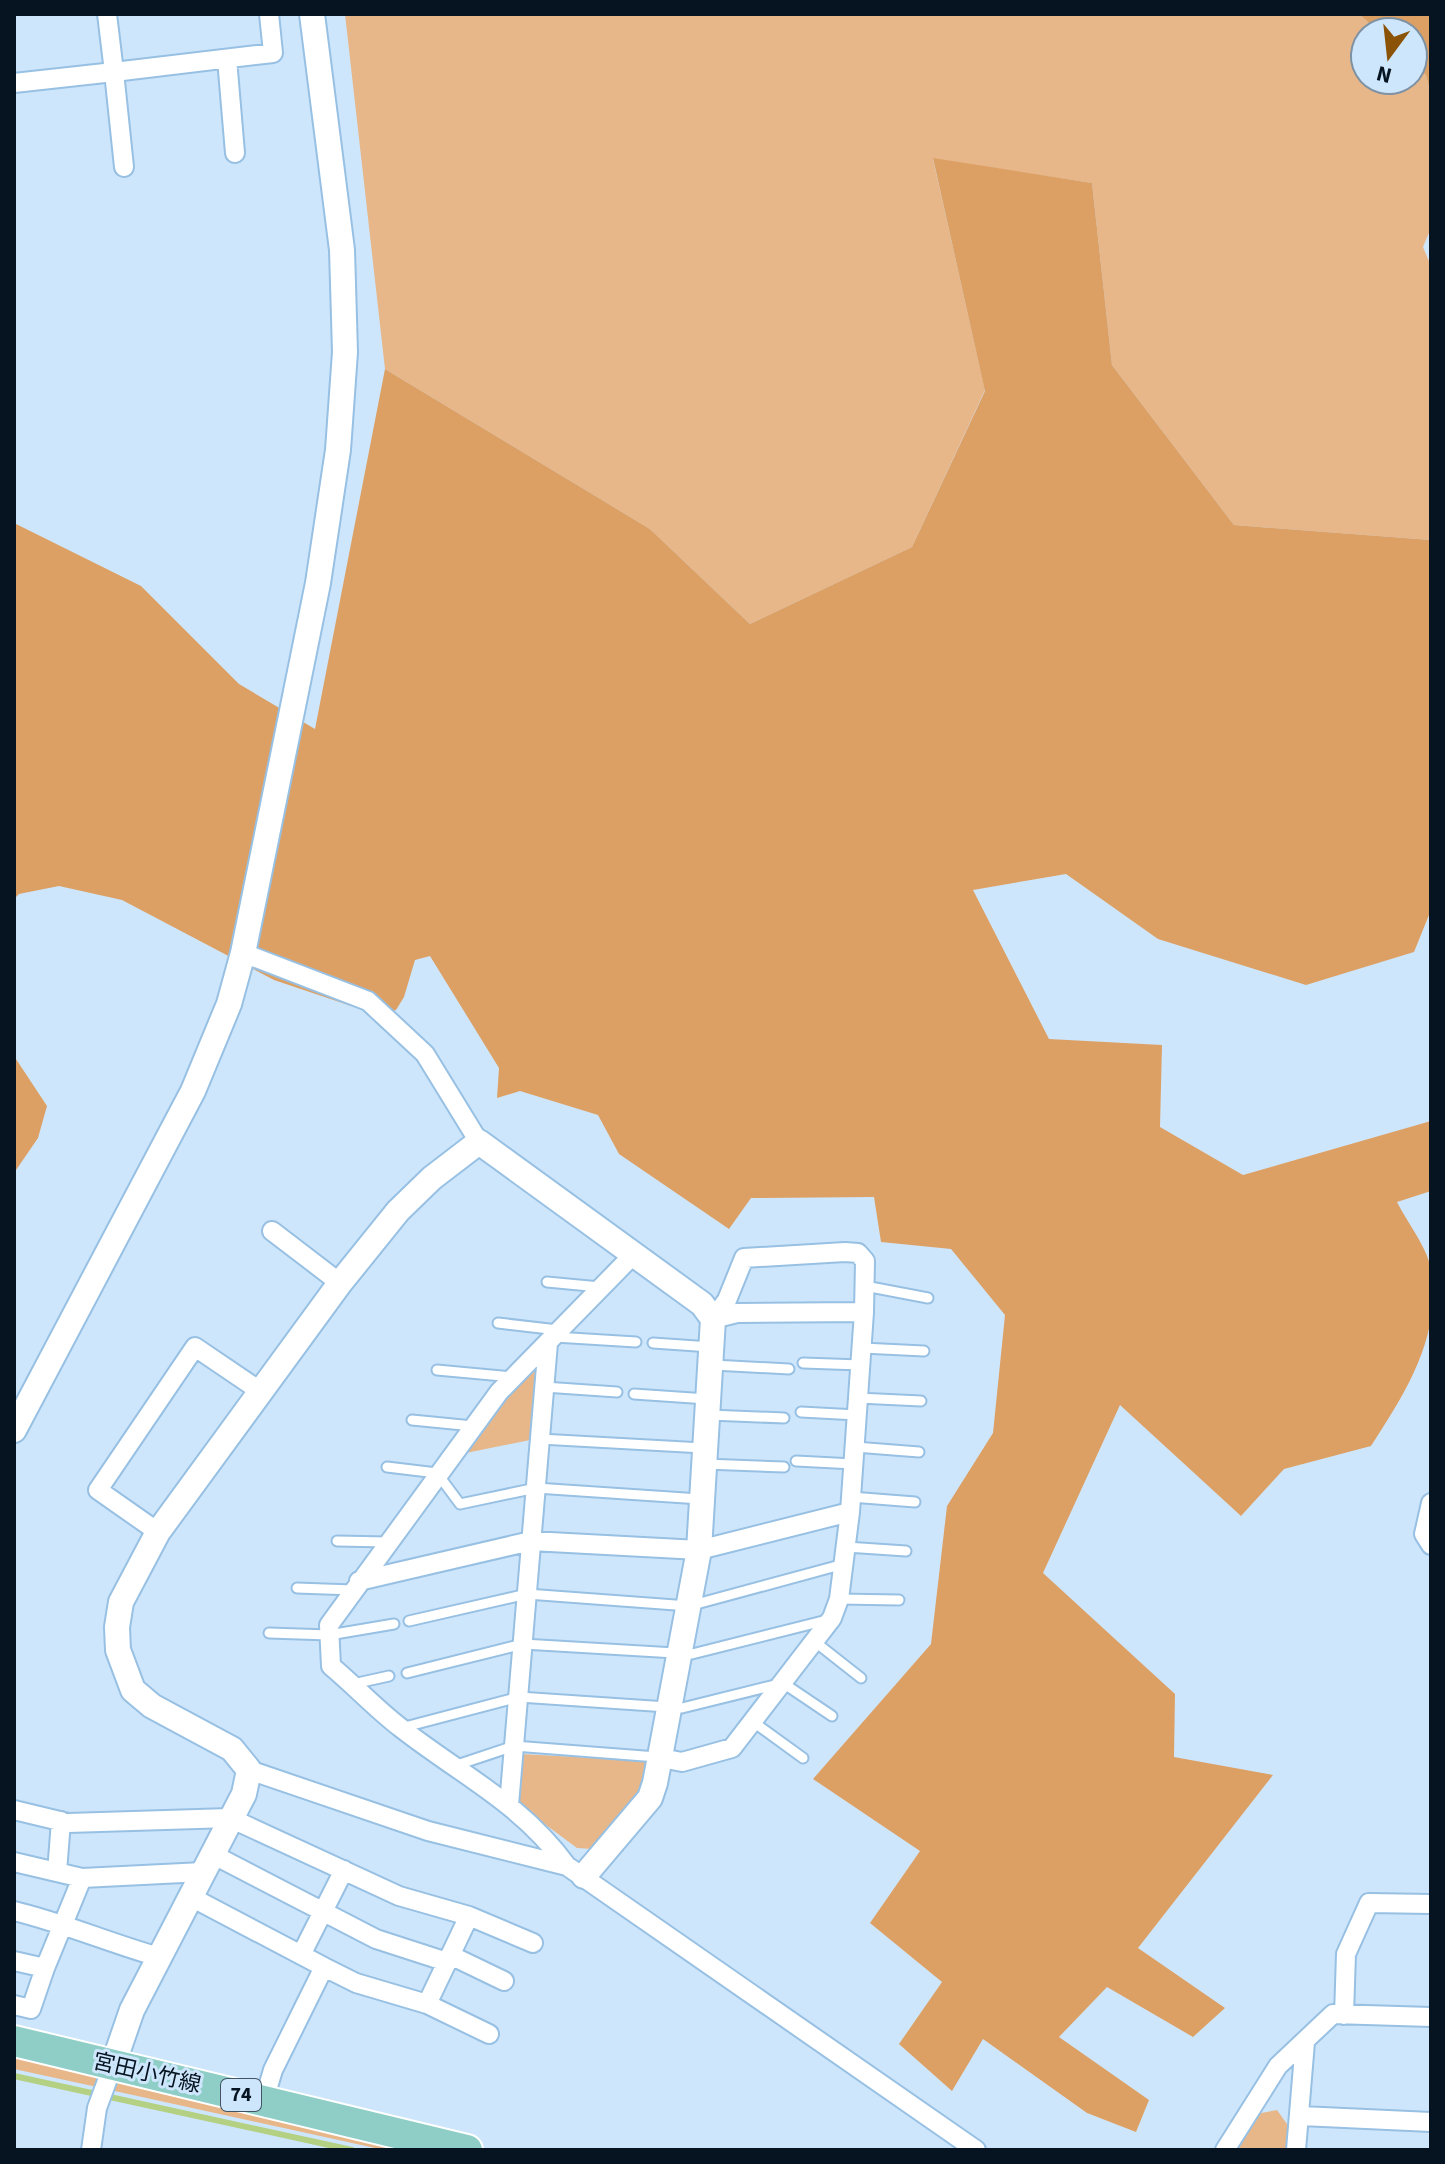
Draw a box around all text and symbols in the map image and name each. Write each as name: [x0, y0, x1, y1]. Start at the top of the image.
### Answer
north arrow: [1349, 16, 1429, 96]
text: N: [1373, 57, 1395, 92]
street label: 宮田小竹線: [90, 2045, 204, 2101]
road number: 74: [221, 2079, 261, 2111]

